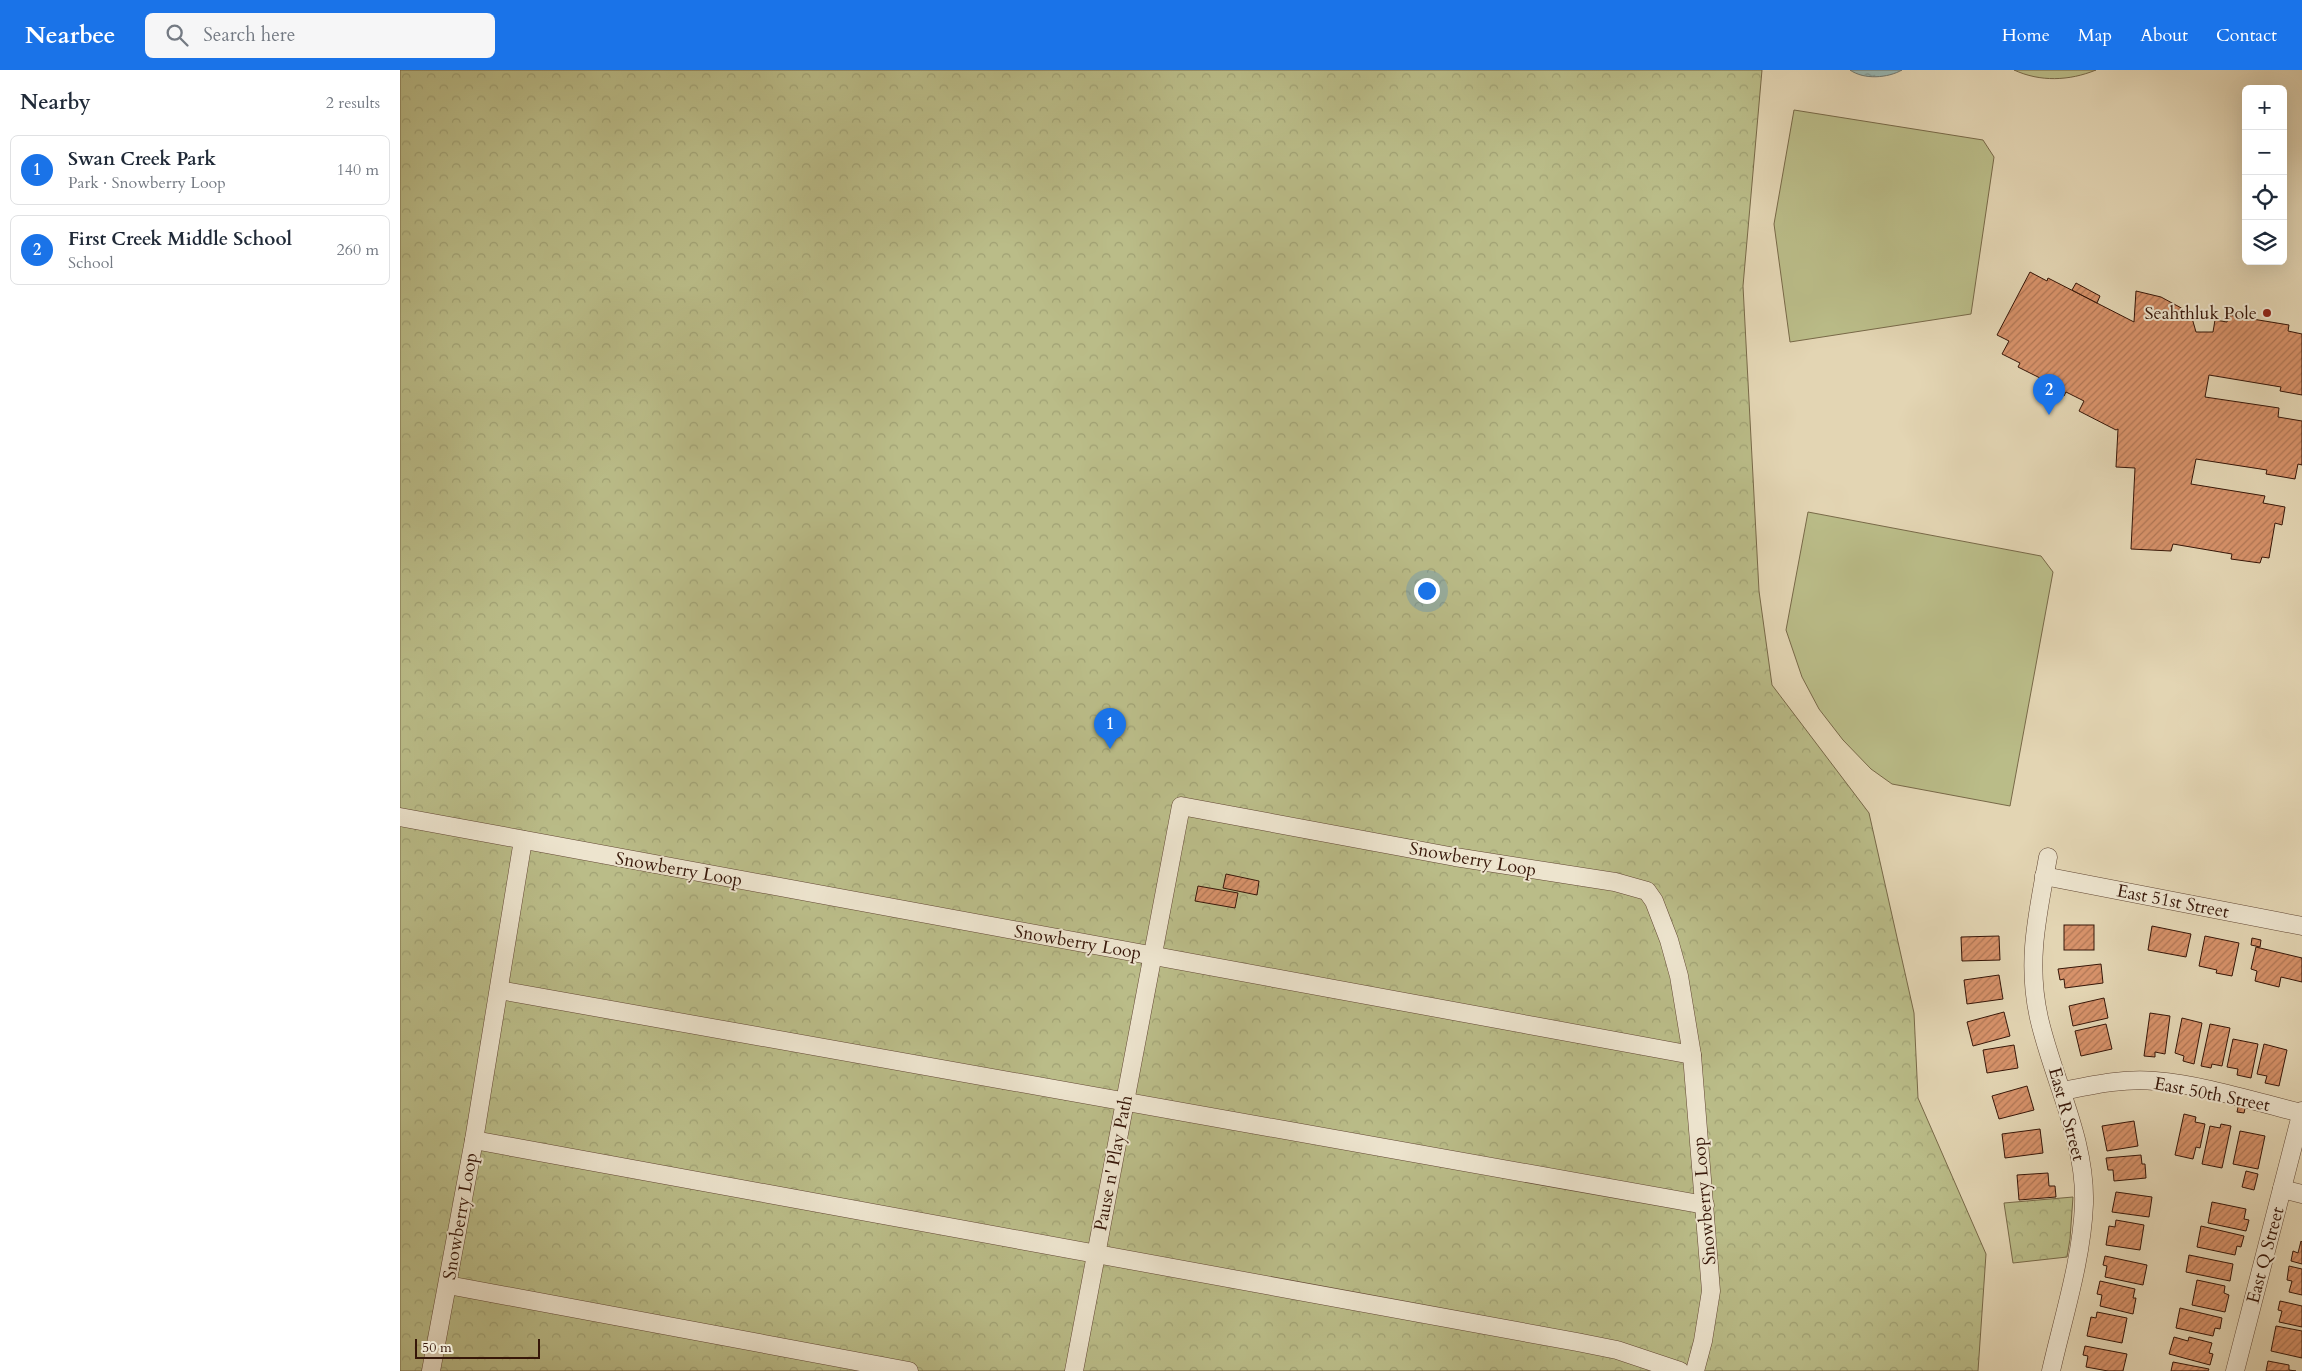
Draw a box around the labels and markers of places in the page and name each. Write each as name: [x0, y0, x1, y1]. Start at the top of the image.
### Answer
place label: Seahthluk Pole: [2145, 301, 2257, 326]
marker: Seahthluk Pole: [2261, 307, 2273, 319]
pin: 2: [2033, 374, 2065, 415]
pin: 1: [1094, 708, 1126, 749]

